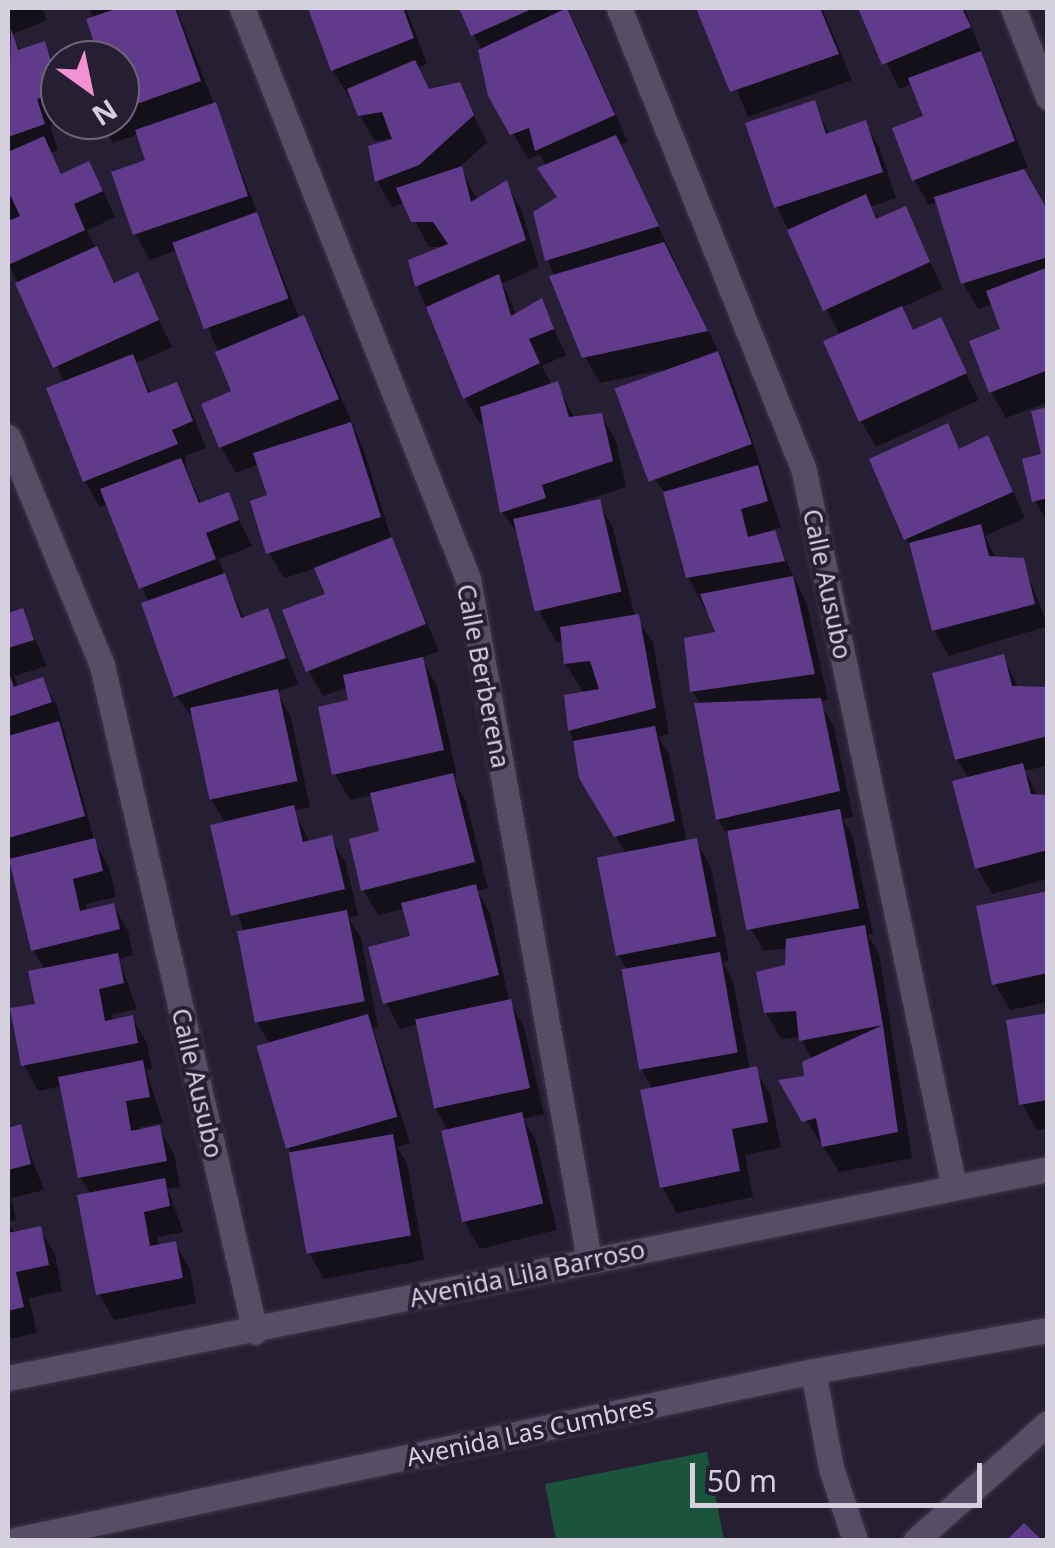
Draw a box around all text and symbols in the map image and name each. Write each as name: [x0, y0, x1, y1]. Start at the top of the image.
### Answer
north arrow: [40, 40, 140, 140]
text: N: [85, 91, 125, 136]
street label: Calle Ausubo: [797, 506, 859, 662]
street label: Calle Berberena: [451, 581, 517, 771]
street label: Calle Ausubo: [166, 1005, 230, 1161]
street label: Avenida Lila Barroso: [407, 1233, 647, 1313]
street label: Avenida Las Cumbres: [404, 1390, 656, 1472]
scale bar: [695, 1443, 988, 1505]
text: 50 m: [707, 1460, 777, 1501]

